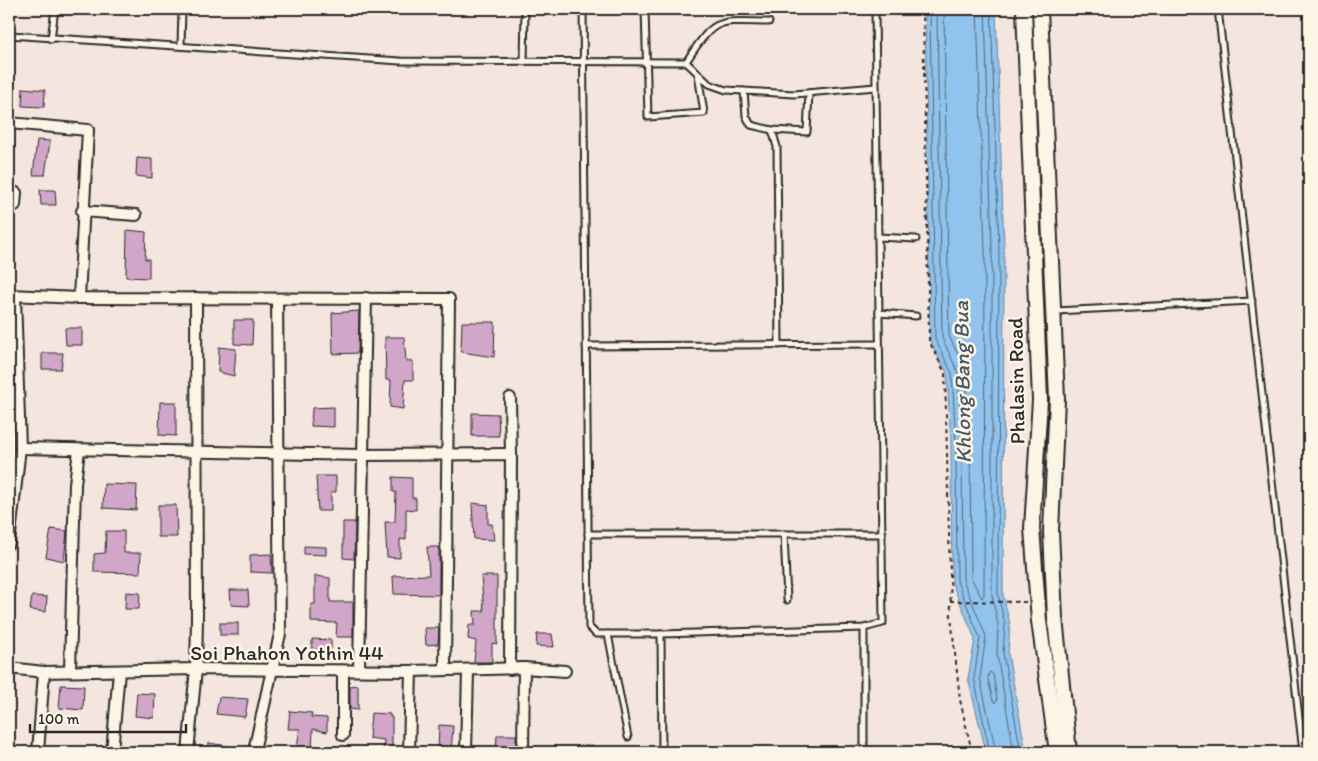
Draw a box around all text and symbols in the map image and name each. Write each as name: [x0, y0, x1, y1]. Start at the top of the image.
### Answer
water label: Khlong Bang Bua: [947, 300, 977, 464]
street label: Phalasin Road: [1002, 317, 1030, 445]
street label: Soi Phahon Yothin 44: [190, 640, 384, 665]
scale bar: [30, 701, 186, 733]
text: 100 m: [38, 710, 80, 728]

